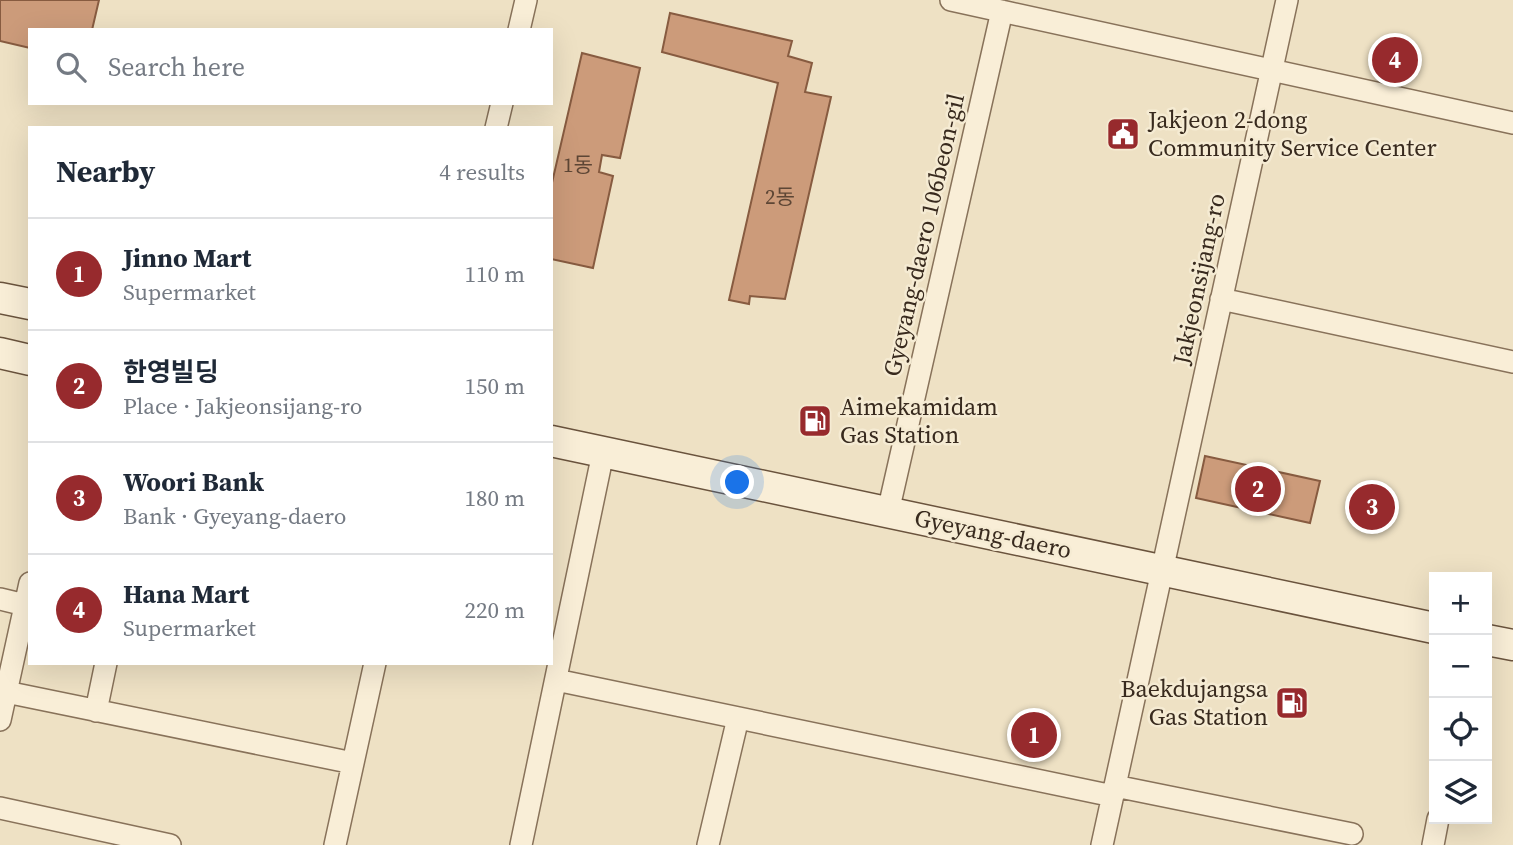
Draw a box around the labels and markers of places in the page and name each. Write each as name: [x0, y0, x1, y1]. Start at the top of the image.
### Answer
pin: 4: [1372, 34, 1418, 86]
place label: Jakjeon 2-dong Community Service Center: [1147, 103, 1437, 164]
public building icon: Jakjeon 2-dong Community Service Center: [1104, 115, 1142, 153]
place label: Aimekamidam Gas Station: [840, 390, 998, 451]
fuel station icon: Aimekamidam Gas Station: [796, 402, 834, 440]
pin: 2: [1235, 463, 1281, 515]
pin: 3: [1349, 481, 1395, 533]
place label: Baekdujangsa Gas Station: [1120, 672, 1269, 733]
fuel station icon: Baekdujangsa Gas Station: [1273, 684, 1311, 722]
pin: 1: [1011, 709, 1057, 761]

